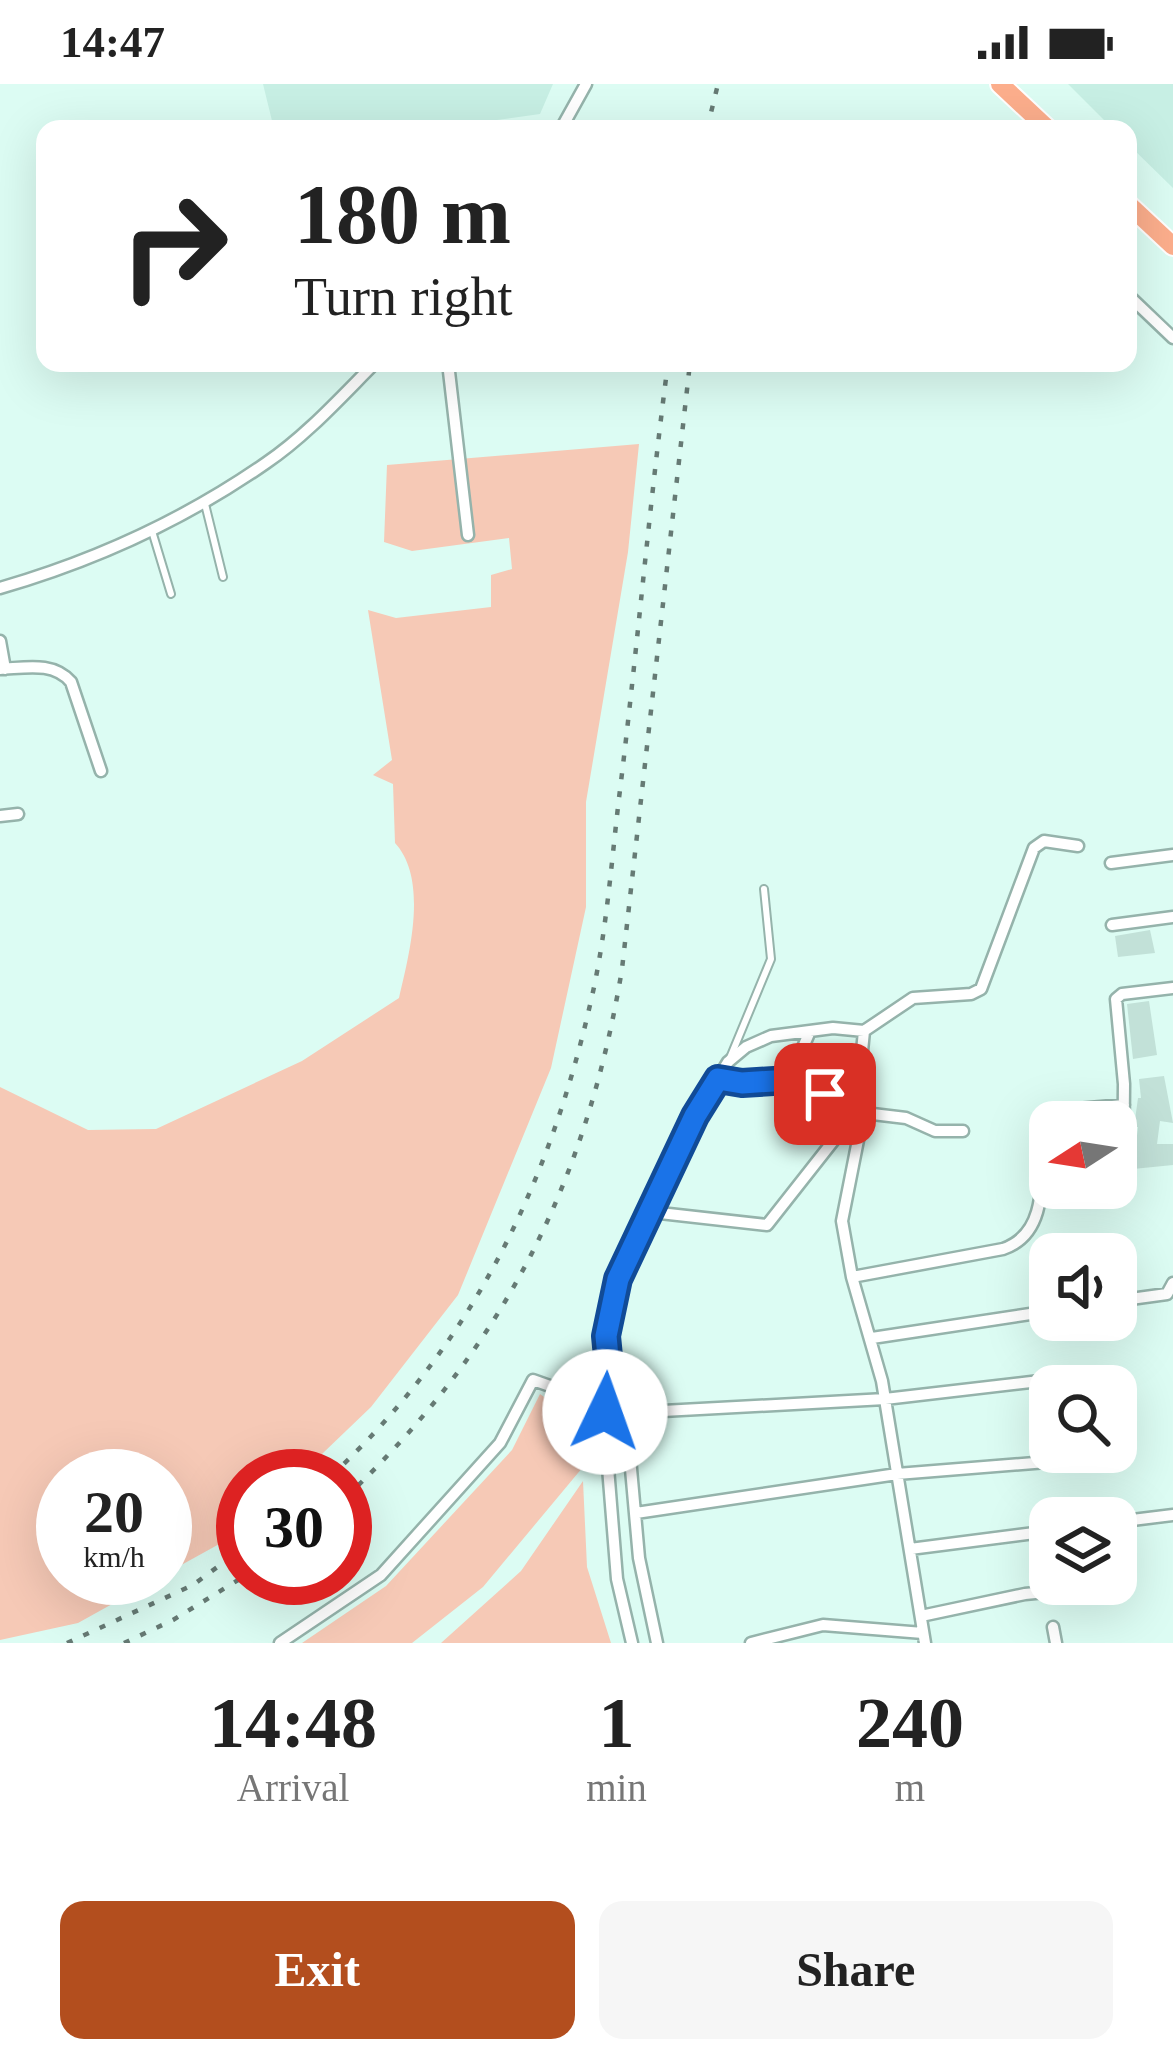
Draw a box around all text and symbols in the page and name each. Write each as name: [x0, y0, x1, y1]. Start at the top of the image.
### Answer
text: 14:47: [60, 17, 165, 67]
icon: right: [96, 168, 252, 324]
text: 180 m: [294, 168, 511, 261]
text: Turn right: [294, 267, 513, 327]
pin: [774, 1043, 876, 1145]
icon: arrive: [792, 1061, 858, 1127]
north arrow: [1029, 1101, 1137, 1209]
map controls: [1029, 1101, 1137, 1605]
button: sound: [1029, 1233, 1137, 1341]
position arrow: [542, 1349, 668, 1475]
button: search: [1029, 1365, 1137, 1473]
speed limit sign: 30: [216, 1449, 372, 1605]
text: 20: [84, 1479, 144, 1545]
button: layers: [1029, 1497, 1137, 1605]
text: km/h: [83, 1540, 145, 1573]
text: 14:48: [209, 1683, 377, 1763]
text: 1: [598, 1683, 634, 1763]
text: 240: [856, 1683, 964, 1763]
text: Arrival: [237, 1766, 349, 1809]
text: min: [586, 1766, 647, 1809]
text: m: [895, 1766, 925, 1809]
button: Exit: [60, 1901, 575, 2039]
button: Share: [599, 1901, 1113, 2039]

